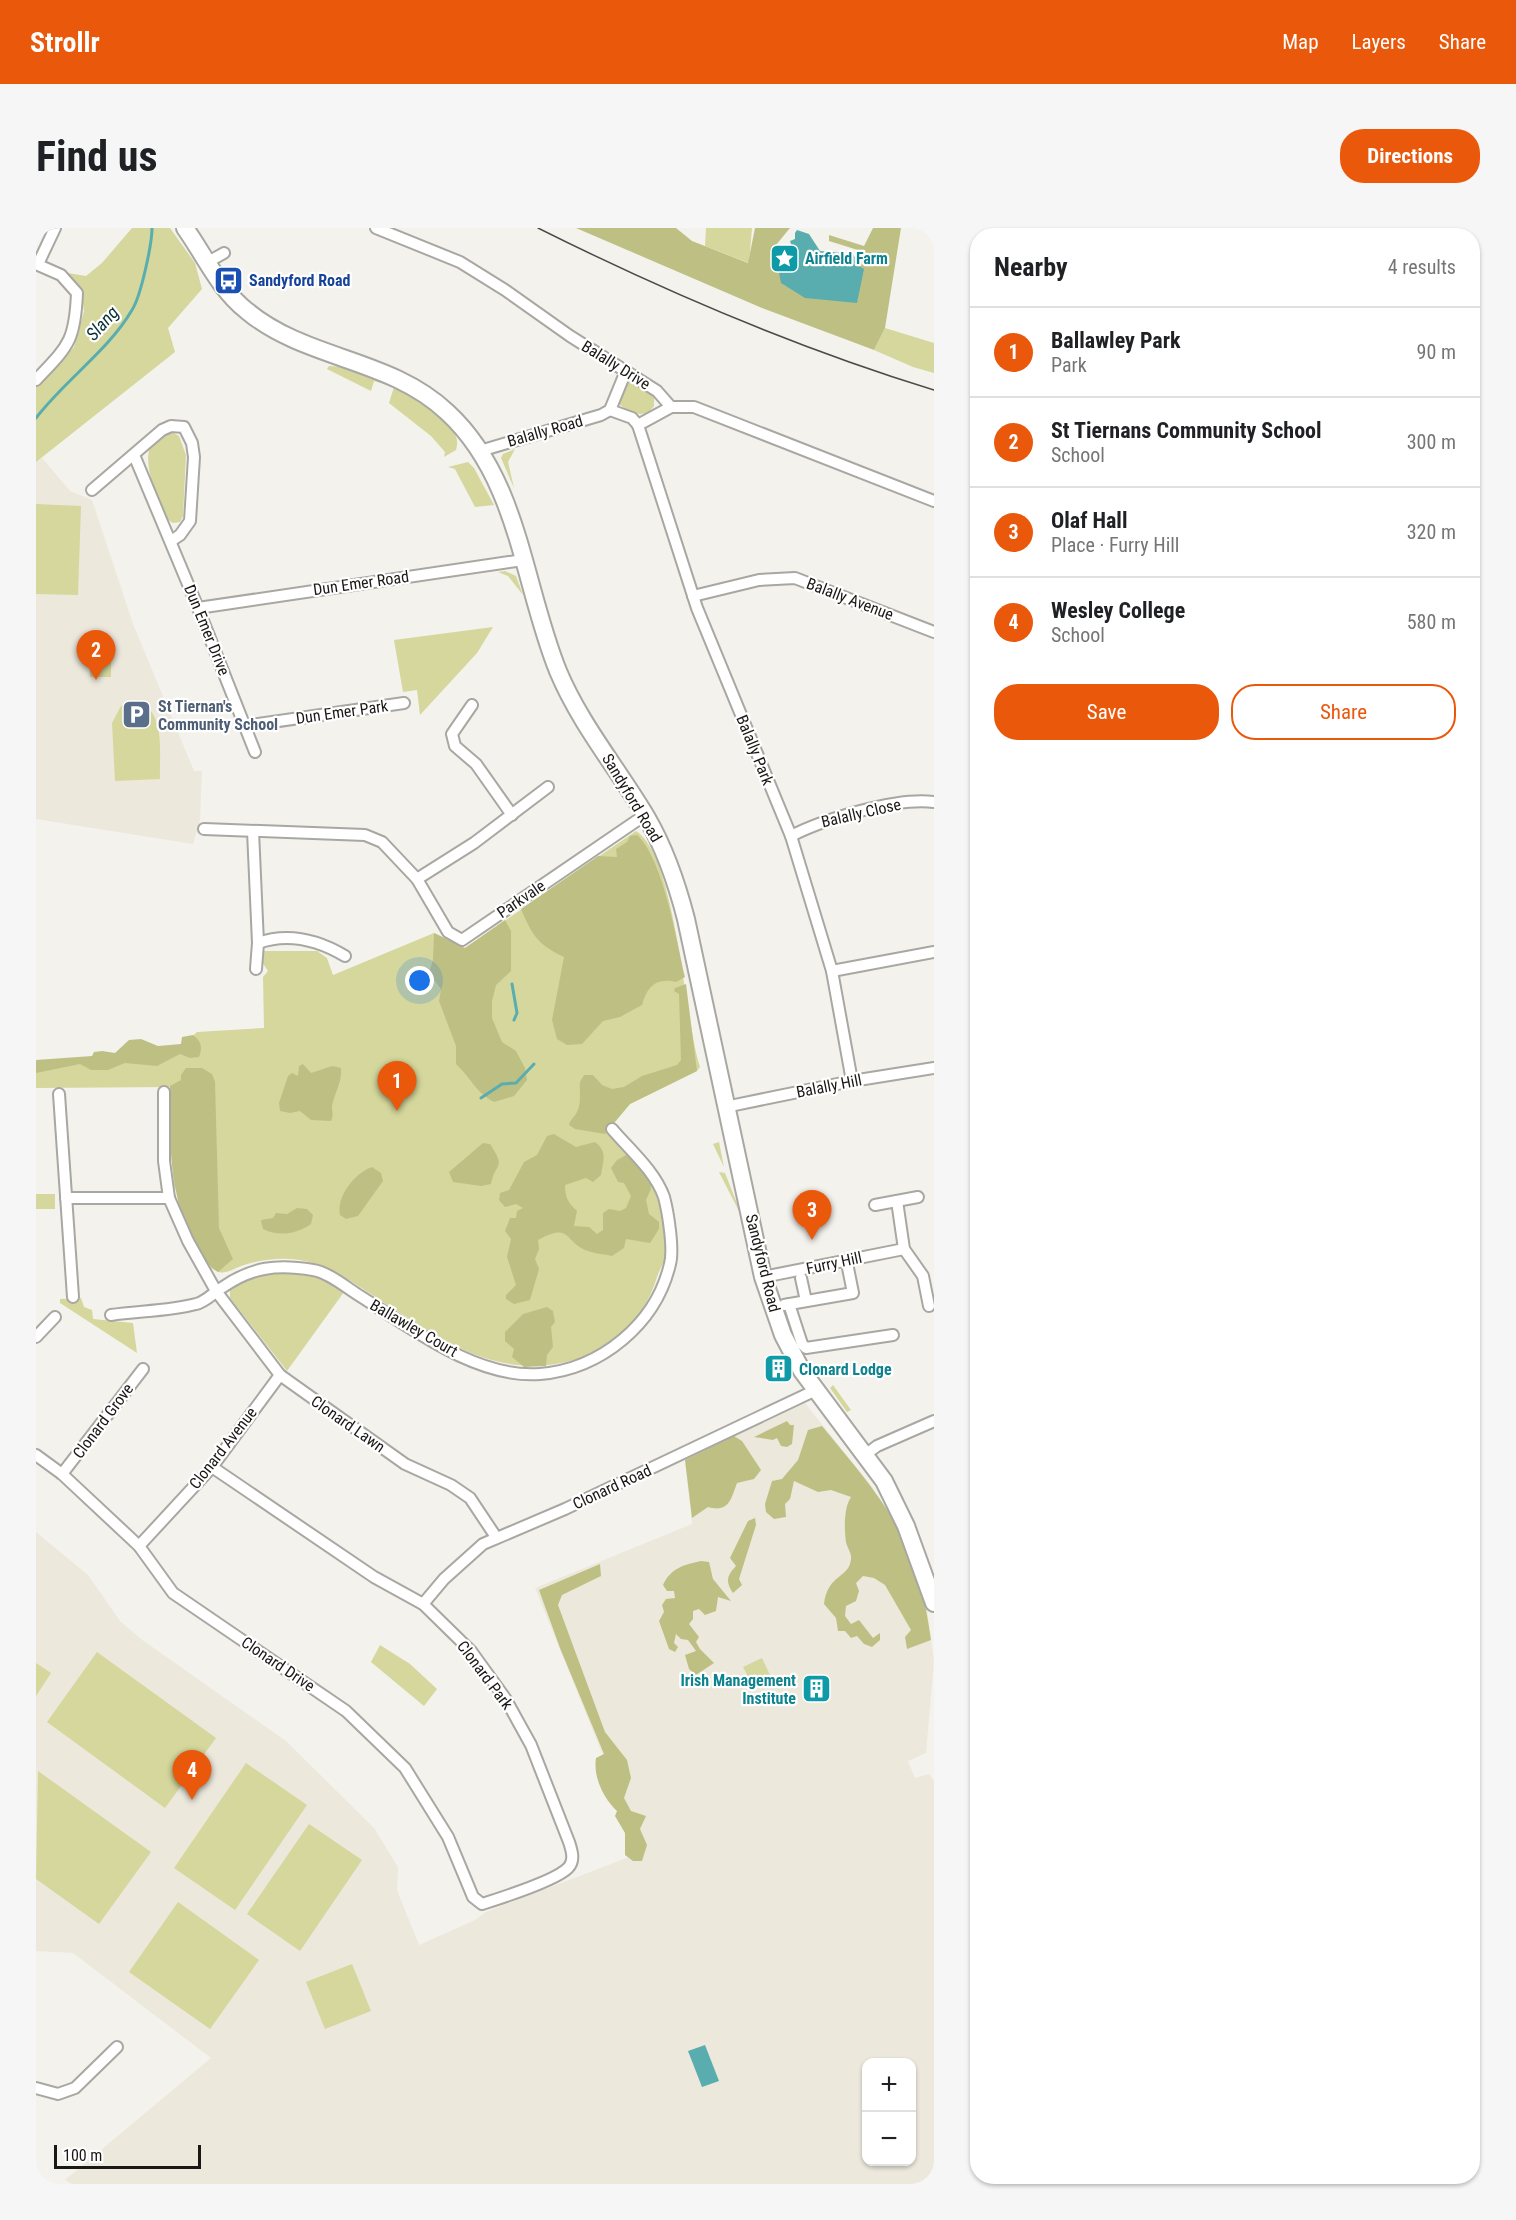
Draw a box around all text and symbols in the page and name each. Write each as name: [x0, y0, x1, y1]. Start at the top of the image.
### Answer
text: Strollr: [30, 26, 100, 59]
text: Map: [1282, 30, 1319, 54]
text: Layers: [1352, 30, 1406, 54]
text: Share: [1439, 30, 1486, 54]
button: Directions: [1340, 129, 1480, 183]
text: Find us: [36, 132, 157, 181]
place icon: Airfield Farm: [768, 242, 800, 274]
place label: Airfield Farm: [805, 249, 888, 268]
text: Nearby: [994, 252, 1068, 282]
text: 4 results: [1388, 255, 1456, 279]
bus stop icon: Sandyford Road: [212, 264, 244, 296]
place label: Sandyford Road: [249, 271, 351, 290]
water label: Slang: [81, 301, 123, 344]
text: Ballawley Park: [1051, 328, 1180, 353]
street label: Balally Drive: [578, 336, 654, 394]
text: 1: [1008, 340, 1019, 364]
text: 90 m: [1417, 340, 1456, 364]
text: Park: [1051, 353, 1087, 377]
street label: Balally Road: [505, 411, 585, 451]
text: St Tiernans Community School: [1051, 418, 1322, 443]
text: 2: [1008, 430, 1019, 454]
text: 300 m: [1407, 430, 1456, 454]
text: School: [1051, 443, 1105, 467]
text: Olaf Hall: [1051, 508, 1127, 533]
text: 3: [1008, 520, 1019, 544]
text: 320 m: [1407, 520, 1456, 544]
text: Place · Furry Hill: [1051, 533, 1179, 557]
street label: Dun Emer Road: [312, 567, 410, 599]
street label: Balally Avenue: [804, 574, 896, 624]
street label: Dun Emer Drive: [180, 582, 234, 678]
text: Wesley College: [1051, 598, 1185, 623]
text: 4: [1008, 610, 1019, 634]
text: 580 m: [1407, 610, 1456, 634]
text: School: [1051, 623, 1105, 647]
pin: 2: [76, 630, 116, 680]
button: Save: [994, 684, 1219, 740]
button: Share: [1231, 684, 1456, 740]
street label: Dun Emer Park: [295, 696, 390, 728]
place label: St Tiernan's Community School: [158, 697, 278, 734]
parking icon: St Tiernan's Community School: [121, 699, 153, 731]
street label: Balally Park: [732, 712, 778, 789]
street label: Sandyford Road: [598, 750, 666, 846]
street label: Balally Close: [819, 795, 903, 831]
street label: Parkvale: [493, 876, 549, 922]
your location: [405, 966, 434, 995]
pin: 1: [378, 1062, 416, 1111]
street label: Balally Hill: [795, 1070, 863, 1102]
pin: 3: [792, 1190, 832, 1240]
street label: Sandyford Road: [742, 1212, 784, 1314]
street label: Furry Hill: [804, 1248, 864, 1278]
street label: Ballawley Court: [367, 1295, 461, 1361]
building icon: Clonard Lodge: [762, 1353, 794, 1385]
place label: Clonard Lodge: [799, 1360, 892, 1379]
street label: Clonard Grove: [69, 1380, 137, 1462]
street label: Clonard Lawn: [307, 1392, 389, 1456]
street label: Clonard Avenue: [185, 1403, 261, 1493]
street label: Clonard Road: [570, 1461, 654, 1513]
street label: Clonard Drive: [238, 1633, 318, 1695]
street label: Clonard Park: [453, 1637, 517, 1714]
place label: Irish Management Institute: [680, 1671, 796, 1708]
building icon: Irish Management Institute: [801, 1673, 833, 1705]
pin: 4: [172, 1750, 212, 1800]
map controls: [862, 2058, 916, 2166]
button: +: [862, 2058, 916, 2112]
button: −: [862, 2112, 916, 2166]
scale bar: [54, 2142, 201, 2170]
text: 100 m: [63, 2146, 102, 2165]

